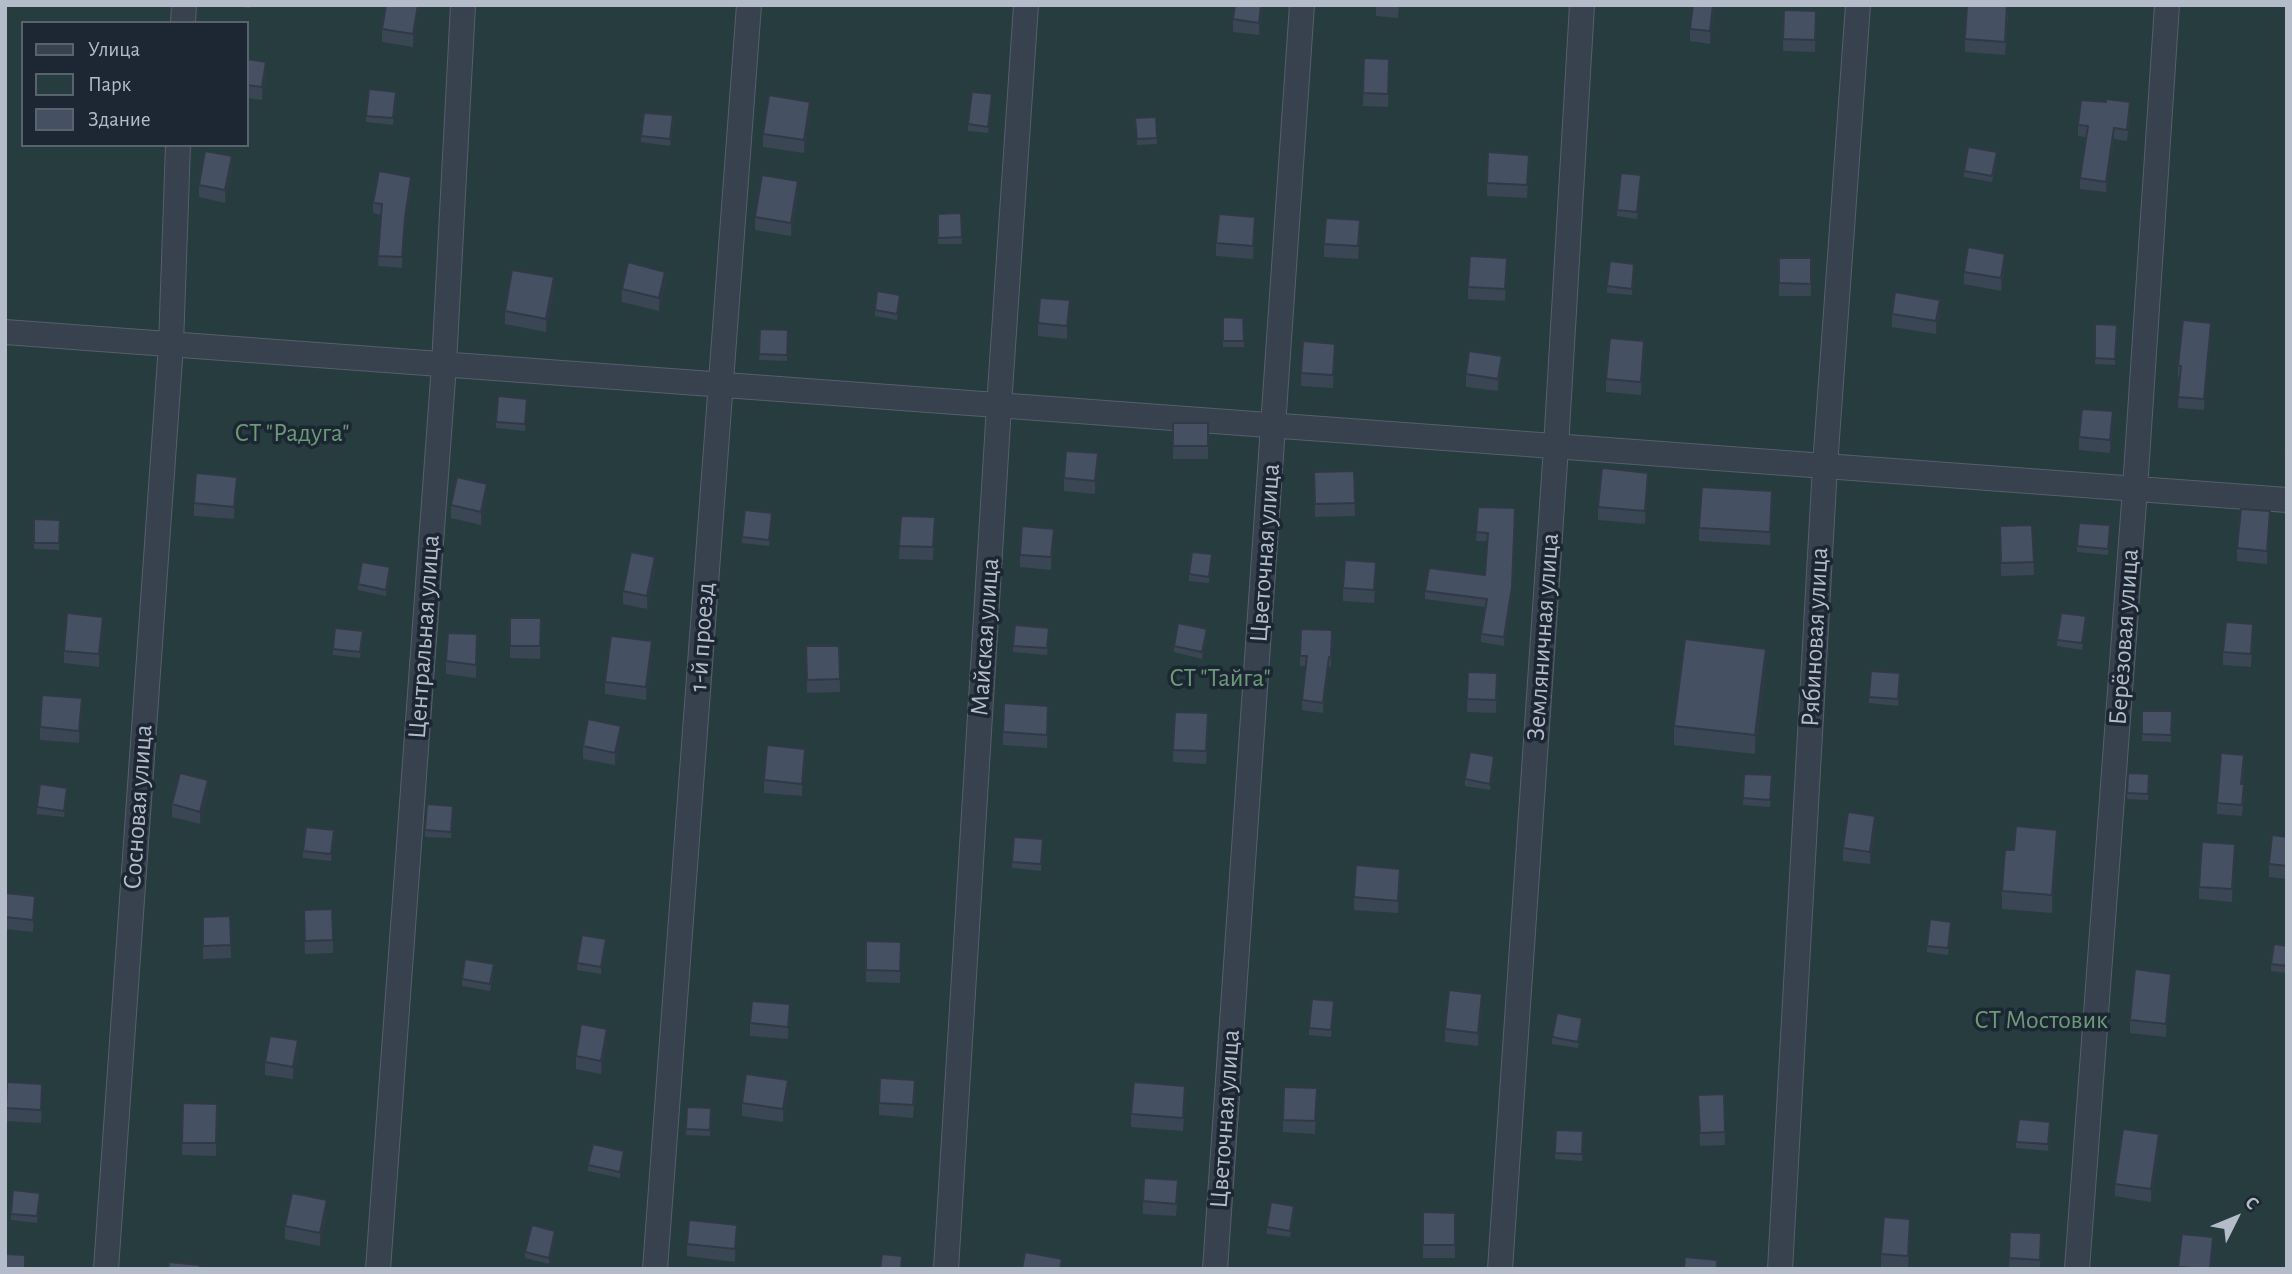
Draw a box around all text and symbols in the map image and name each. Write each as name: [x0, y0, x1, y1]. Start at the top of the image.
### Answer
legend: [21, 21, 248, 147]
text: Улица: [88, 39, 140, 60]
text: Парк: [88, 74, 131, 95]
text: Здание: [88, 109, 151, 130]
park label: СТ "Радуга": [235, 417, 349, 449]
street label: Цветочная улица: [1243, 463, 1287, 643]
street label: Земляничная улица: [1520, 532, 1566, 742]
street label: Центральная улица: [401, 534, 447, 740]
street label: Рябиновая улица: [1795, 546, 1835, 728]
street label: Берёзовая улица: [2102, 548, 2146, 726]
street label: Майская улица: [964, 557, 1006, 717]
street label: 1-й проезд: [683, 581, 721, 693]
park label: СТ "Тайга": [1169, 662, 1271, 694]
street label: Сосновая улица: [117, 724, 159, 890]
park label: СТ Мостовик: [1974, 1004, 2108, 1036]
street label: Цветочная улица: [1203, 1029, 1247, 1209]
north arrow: [2201, 1183, 2271, 1253]
text: С: [2241, 1193, 2262, 1214]

